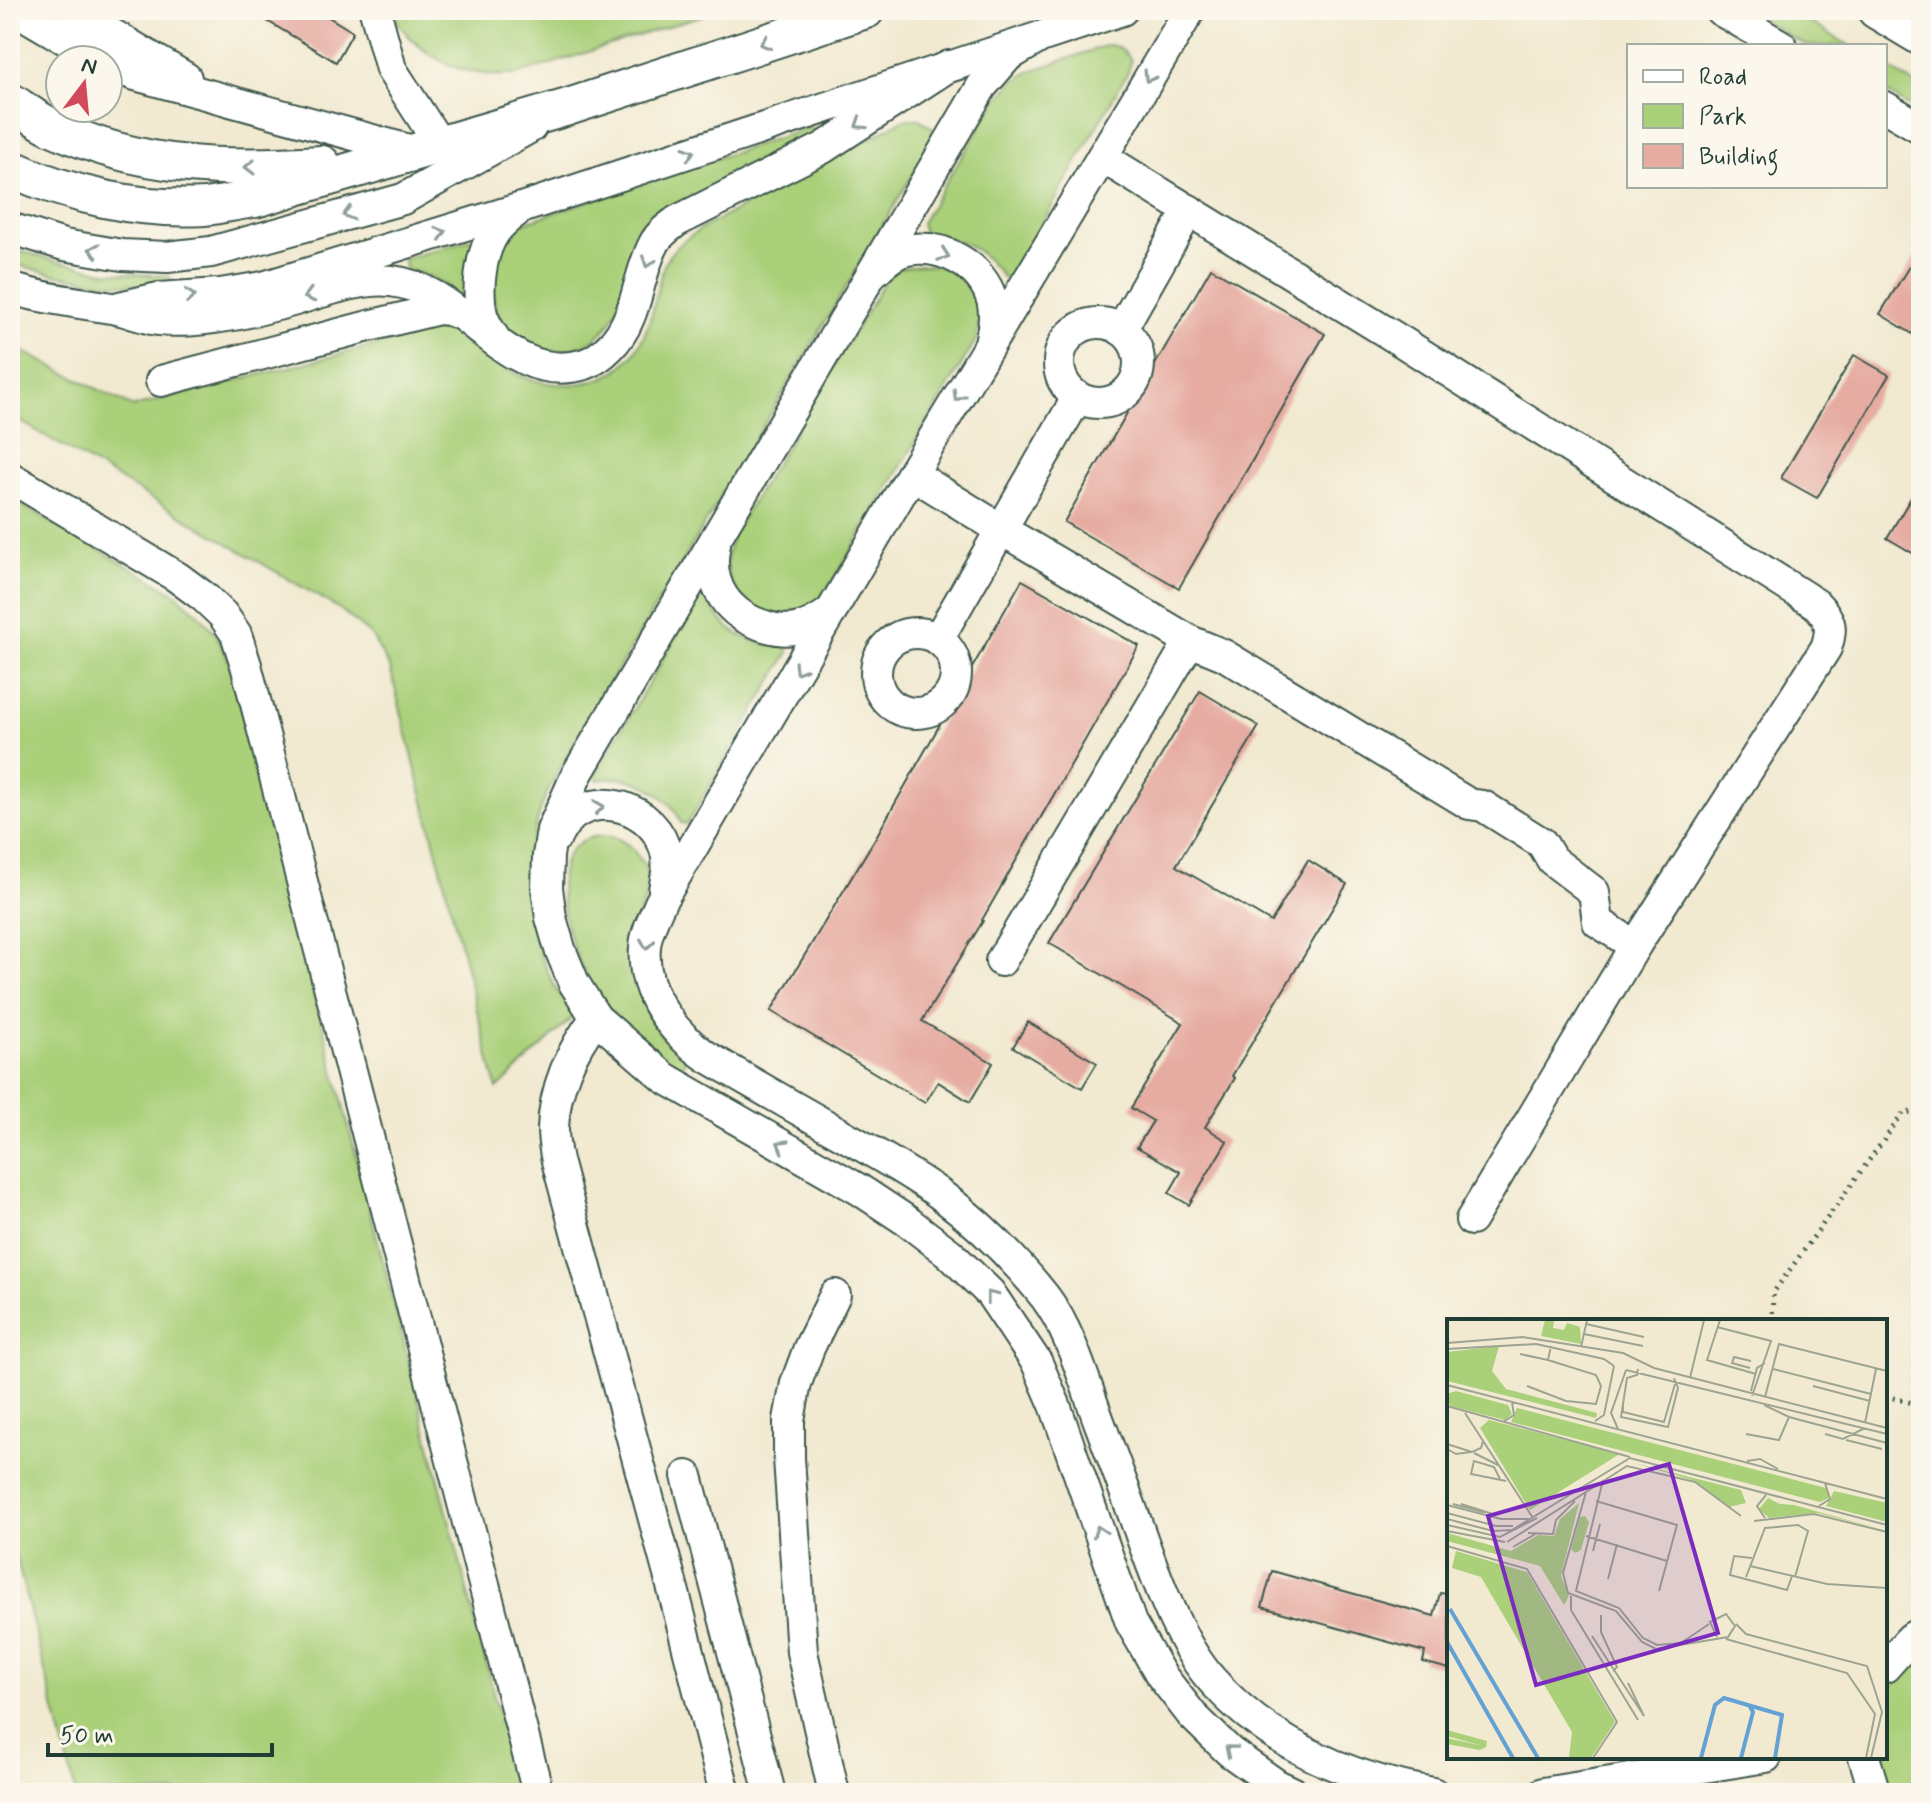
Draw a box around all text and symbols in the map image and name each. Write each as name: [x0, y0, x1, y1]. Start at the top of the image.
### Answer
one-way arrow: [759, 33, 773, 49]
north arrow: [44, 44, 124, 124]
legend: [1627, 44, 1887, 188]
text: N: [78, 51, 100, 82]
text: Road: [1699, 62, 1747, 93]
one-way arrow: [1143, 68, 1159, 83]
text: Park: [1699, 102, 1747, 133]
one-way arrow: [855, 114, 869, 129]
text: Building: [1699, 142, 1779, 176]
one-way arrow: [681, 146, 695, 162]
one-way arrow: [243, 158, 256, 176]
one-way arrow: [341, 205, 355, 221]
one-way arrow: [434, 226, 448, 242]
one-way arrow: [87, 242, 101, 259]
one-way arrow: [936, 245, 950, 261]
one-way arrow: [641, 254, 657, 268]
one-way arrow: [302, 287, 316, 304]
one-way arrow: [184, 288, 197, 305]
one-way arrow: [953, 387, 968, 402]
one-way arrow: [793, 660, 809, 675]
one-way arrow: [593, 798, 606, 815]
one-way arrow: [639, 938, 656, 951]
one-way arrow: [776, 1139, 790, 1155]
one-way arrow: [986, 1290, 1000, 1305]
inset map: [1447, 1319, 1887, 1759]
one-way arrow: [1092, 1524, 1108, 1538]
scale bar: [48, 1707, 272, 1757]
text: 50 m: [60, 1721, 114, 1752]
one-way arrow: [1224, 1745, 1239, 1760]

